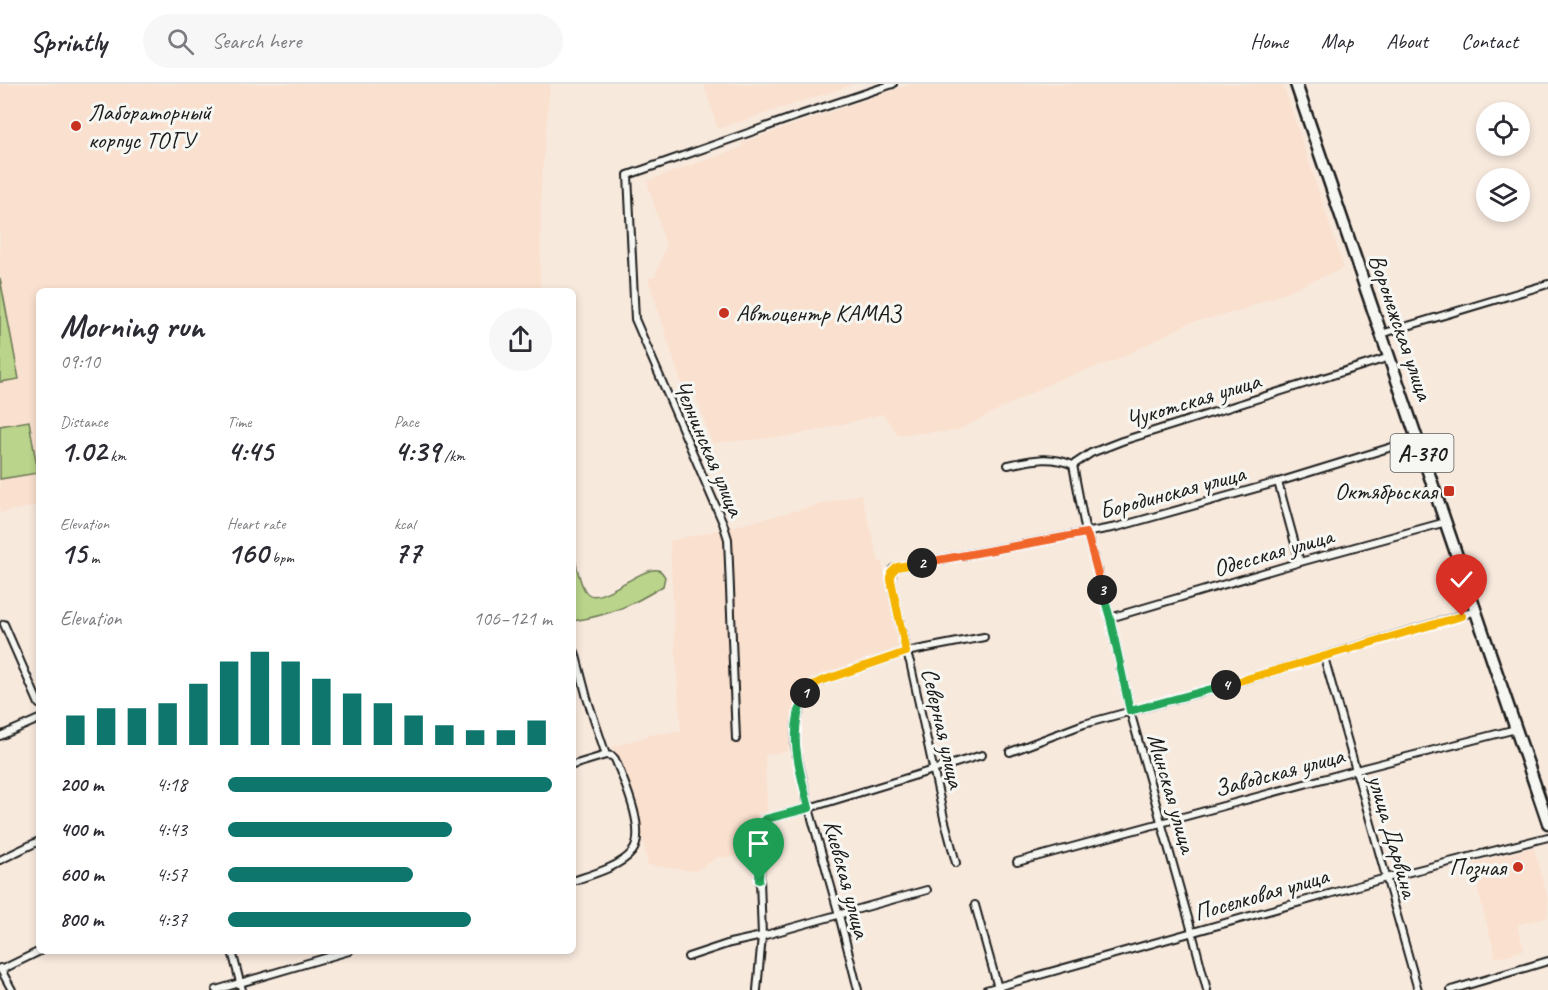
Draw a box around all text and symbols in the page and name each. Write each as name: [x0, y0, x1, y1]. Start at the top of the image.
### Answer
search box: [143, 14, 563, 68]
text: Sprintly: [30, 24, 107, 59]
icon: search: [164, 25, 197, 58]
text: Search here: [212, 27, 301, 55]
text: Home: [1250, 28, 1288, 54]
text: Map: [1321, 28, 1353, 54]
text: About: [1386, 28, 1428, 54]
text: Contact: [1461, 28, 1518, 54]
place label: Лабораторный корпус ТОГУ: [88, 97, 213, 155]
map controls: [1476, 102, 1530, 222]
button: locate: [1476, 102, 1530, 156]
marker: Лабораторный корпус ТОГУ: [69, 119, 83, 133]
button: layers: [1476, 168, 1530, 222]
street label: Воронежская улица: [1362, 250, 1440, 405]
place label: Автоцентр КАМАЗ: [736, 298, 902, 328]
text: Morning run: [60, 305, 204, 347]
marker: Автоцентр КАМАЗ: [717, 306, 731, 320]
button: share: [489, 308, 552, 371]
text: 09:10: [60, 349, 100, 374]
street label: Чукотская улица: [1122, 365, 1265, 435]
street label: Челнинская улица: [667, 375, 752, 522]
text: Distance: [60, 412, 108, 432]
text: Time: [227, 412, 251, 432]
text: Pace: [394, 412, 419, 432]
text: 1.02: [60, 432, 106, 470]
text: 4:45: [227, 432, 273, 470]
text: 4:39: [394, 432, 440, 470]
road number: А-370: [1390, 434, 1454, 472]
text: km: [106, 446, 126, 466]
text: /km: [440, 446, 465, 466]
street label: Бородинская улица: [1096, 458, 1250, 526]
place label: Октябрьская: [1335, 476, 1439, 506]
marker: Октябрьская: [1442, 484, 1456, 498]
text: Elevation: [60, 514, 109, 534]
text: Heart rate: [227, 514, 285, 534]
text: kcal: [394, 514, 415, 534]
street label: Одесская улица: [1210, 520, 1338, 583]
text: 15: [60, 534, 87, 572]
text: 160: [227, 534, 268, 572]
text: 77: [394, 534, 421, 572]
text: m: [87, 548, 99, 568]
text: bpm: [268, 548, 294, 568]
pin: 2: [907, 548, 937, 578]
text: 2: [918, 553, 926, 573]
pin: [1436, 554, 1487, 616]
icon: check: [1445, 563, 1478, 596]
pin: 3: [1087, 575, 1117, 605]
text: 3: [1098, 580, 1106, 600]
text: Elevation: [60, 606, 122, 631]
text: 106–121 m: [473, 606, 552, 631]
street label: Северная улица: [915, 665, 972, 793]
pin: 4: [1211, 670, 1241, 700]
text: 4: [1222, 675, 1230, 695]
pin: 1: [790, 678, 820, 708]
text: 1: [801, 683, 809, 703]
street label: Минская улица: [1141, 730, 1204, 858]
street label: Заводская улица: [1211, 740, 1349, 804]
street label: улица Дарвина: [1361, 769, 1425, 903]
text: 200 m: [60, 772, 103, 797]
text: 4:18: [156, 772, 187, 797]
text: 400 m: [60, 817, 103, 842]
text: 4:43: [156, 817, 187, 842]
street label: Киевская улица: [817, 817, 878, 943]
pin: [733, 818, 784, 880]
icon: arrive: [742, 827, 775, 860]
place label: Позная: [1449, 852, 1508, 883]
street label: Поселковая улица: [1190, 860, 1333, 927]
marker: Позная: [1511, 860, 1525, 874]
text: 600 m: [60, 862, 104, 887]
text: 4:57: [156, 862, 187, 887]
text: 800 m: [60, 907, 103, 932]
text: 4:37: [156, 907, 187, 932]

